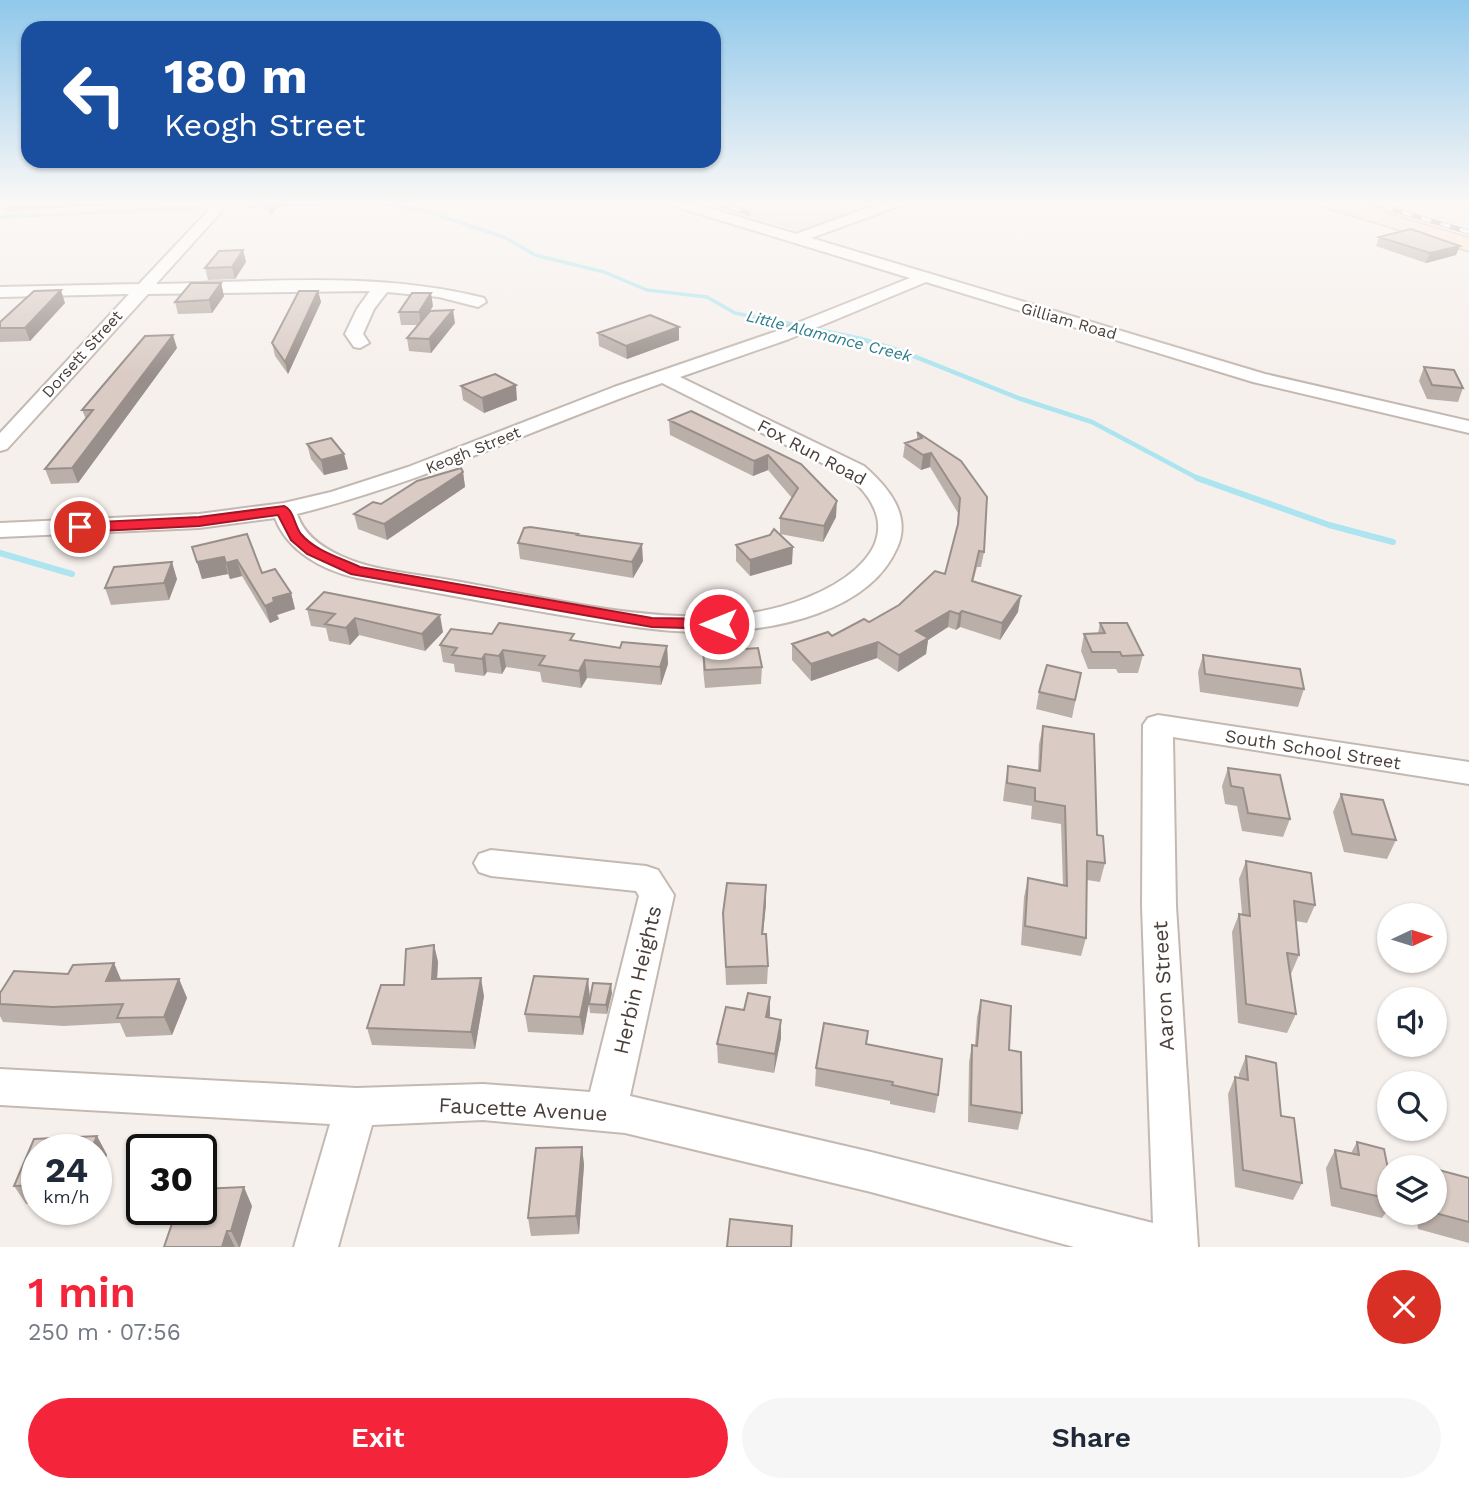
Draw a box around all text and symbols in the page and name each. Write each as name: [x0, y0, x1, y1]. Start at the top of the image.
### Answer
text: 180 m: [164, 47, 308, 105]
icon: left: [49, 49, 140, 140]
text: Keogh Street: [164, 106, 365, 144]
street label: Gilliam Road: [1019, 298, 1119, 344]
street label: Dorsett Street: [38, 306, 126, 402]
water label: Little Alamance Creek: [744, 306, 915, 366]
street label: Fox Run Road: [754, 415, 870, 489]
street label: Keogh Street: [423, 422, 524, 478]
pin: [50, 497, 110, 557]
icon: arrive: [61, 508, 99, 546]
position arrow: [682, 587, 756, 661]
street label: South School Street: [1224, 725, 1403, 773]
street label: Herbin Heights: [608, 903, 666, 1057]
north arrow: [1377, 903, 1447, 973]
map controls: [1377, 903, 1447, 1225]
street label: Aaron Street: [1147, 920, 1179, 1052]
button: sound: [1377, 987, 1447, 1057]
button: search: [1377, 1071, 1447, 1141]
street label: Faucette Avenue: [438, 1092, 608, 1126]
speed limit sign: 30: [126, 1134, 217, 1225]
text: 24: [45, 1149, 88, 1191]
button: layers: [1377, 1155, 1447, 1225]
text: km/h: [43, 1186, 90, 1207]
text: 1 min: [28, 1268, 136, 1317]
button: close: [1367, 1270, 1441, 1344]
text: 250 m · 07:56: [28, 1319, 181, 1346]
button: Exit: [28, 1398, 728, 1478]
button: Share: [742, 1398, 1441, 1478]

